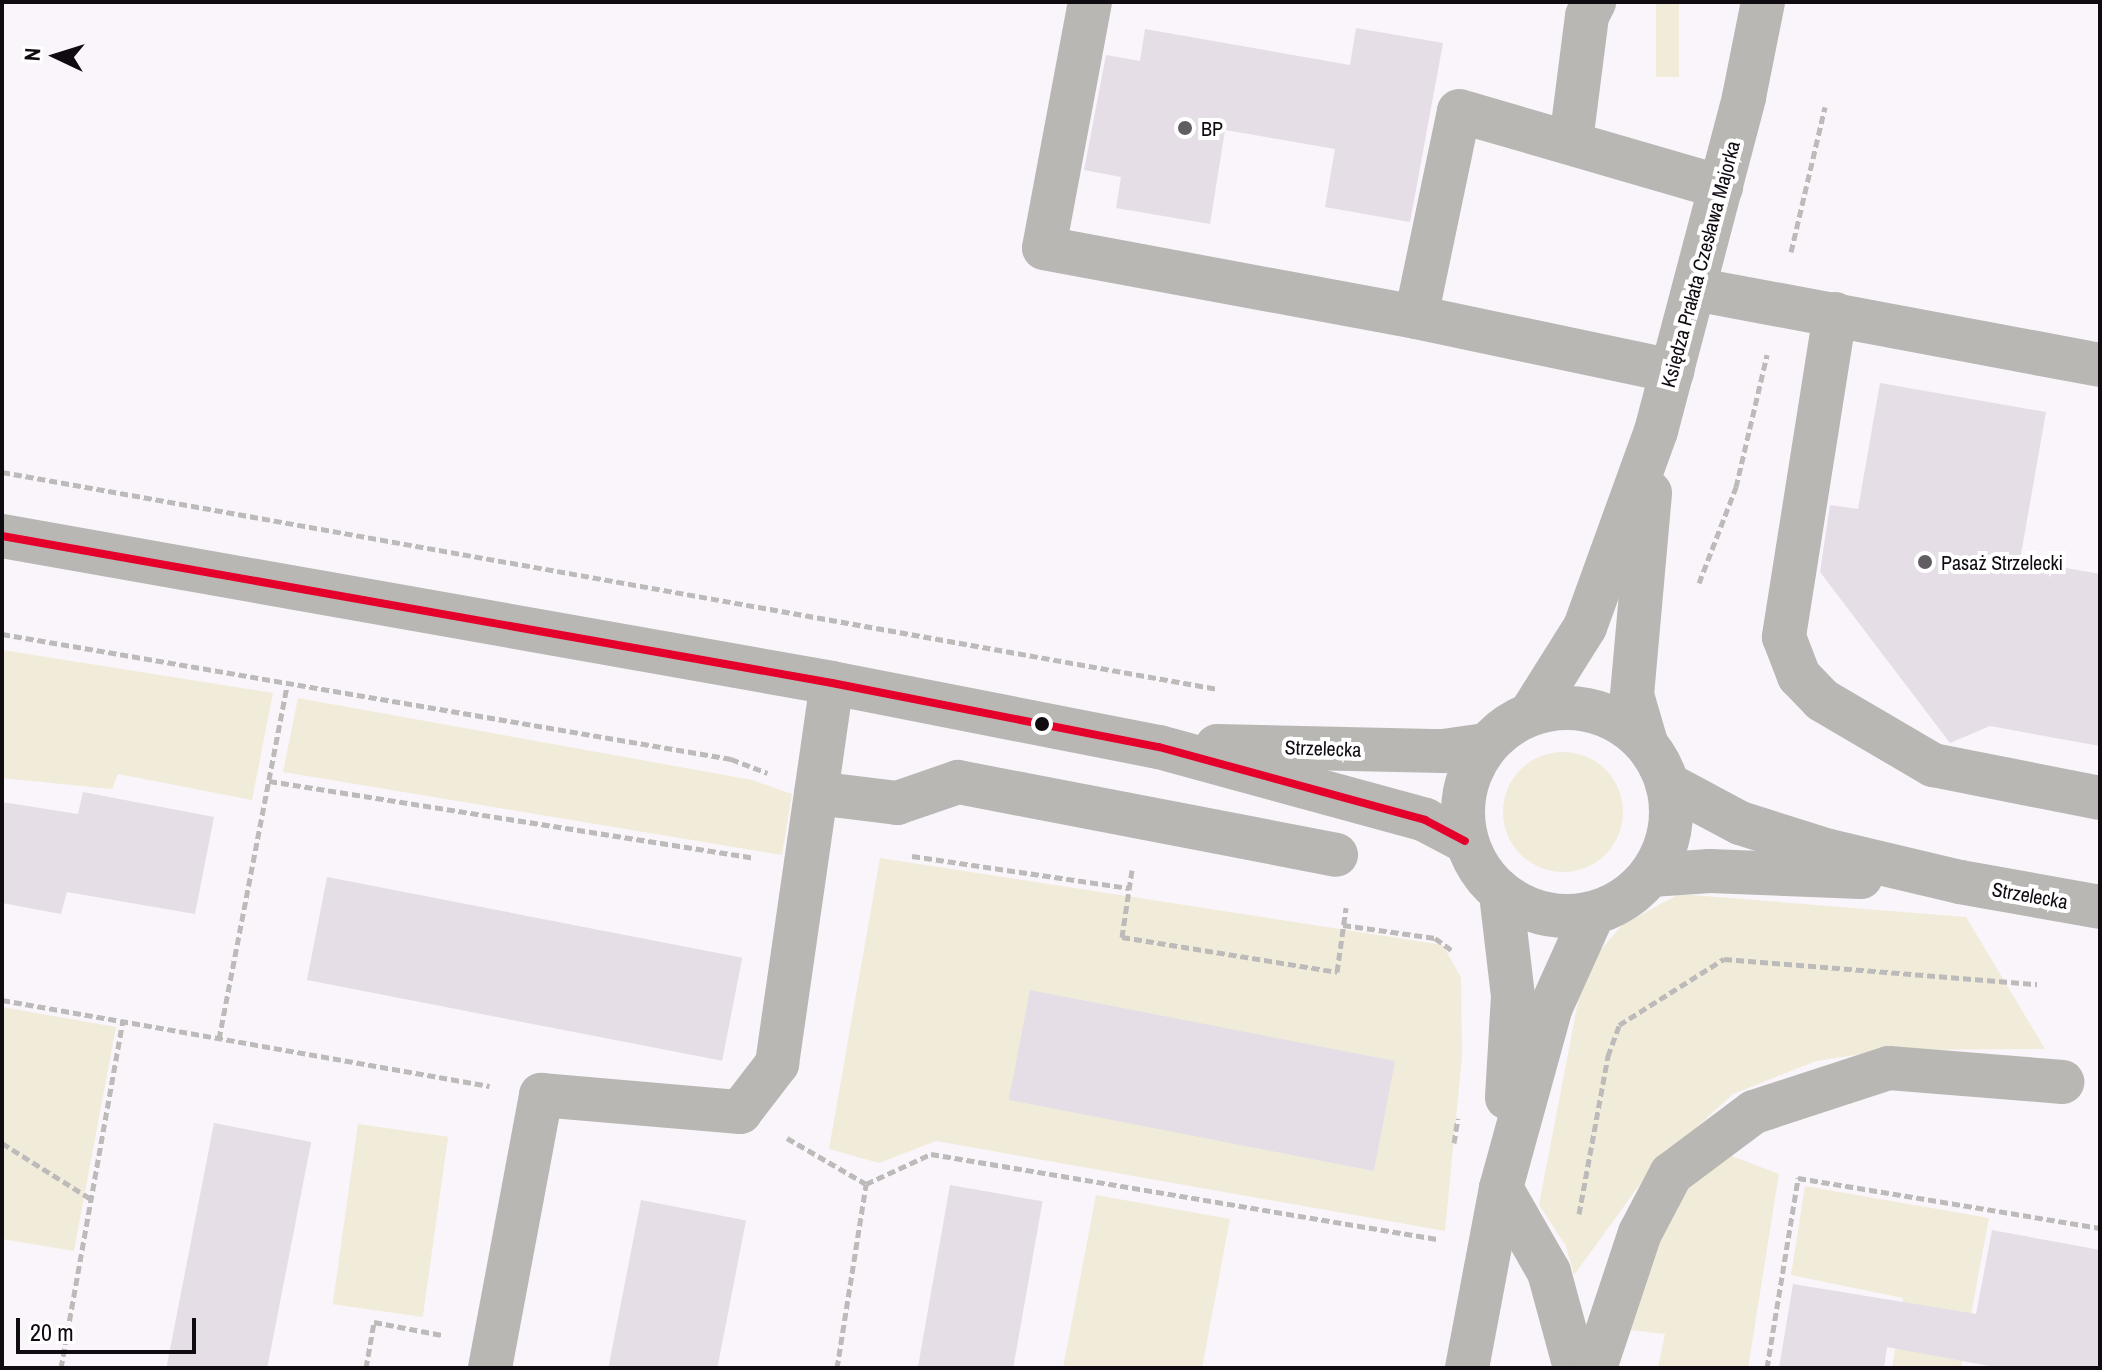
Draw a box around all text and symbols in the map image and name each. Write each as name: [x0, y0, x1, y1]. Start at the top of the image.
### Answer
north arrow: [16, 16, 96, 96]
text: N: [17, 47, 47, 62]
place label: BP: [1201, 116, 1223, 140]
marker: BP: [1176, 119, 1194, 137]
street label: Księdza Prałata Czesława Majorka: [1656, 138, 1744, 390]
place label: Pasaż Strzelecki: [1941, 550, 2063, 574]
marker: Pasaż Strzelecki: [1916, 553, 1934, 571]
unlabelled marker: [1034, 716, 1050, 732]
street label: Strzelecka: [1284, 735, 1362, 761]
street label: Strzelecka: [1990, 877, 2070, 913]
scale bar: [20, 1302, 200, 1352]
text: 20 m: [30, 1316, 74, 1348]

